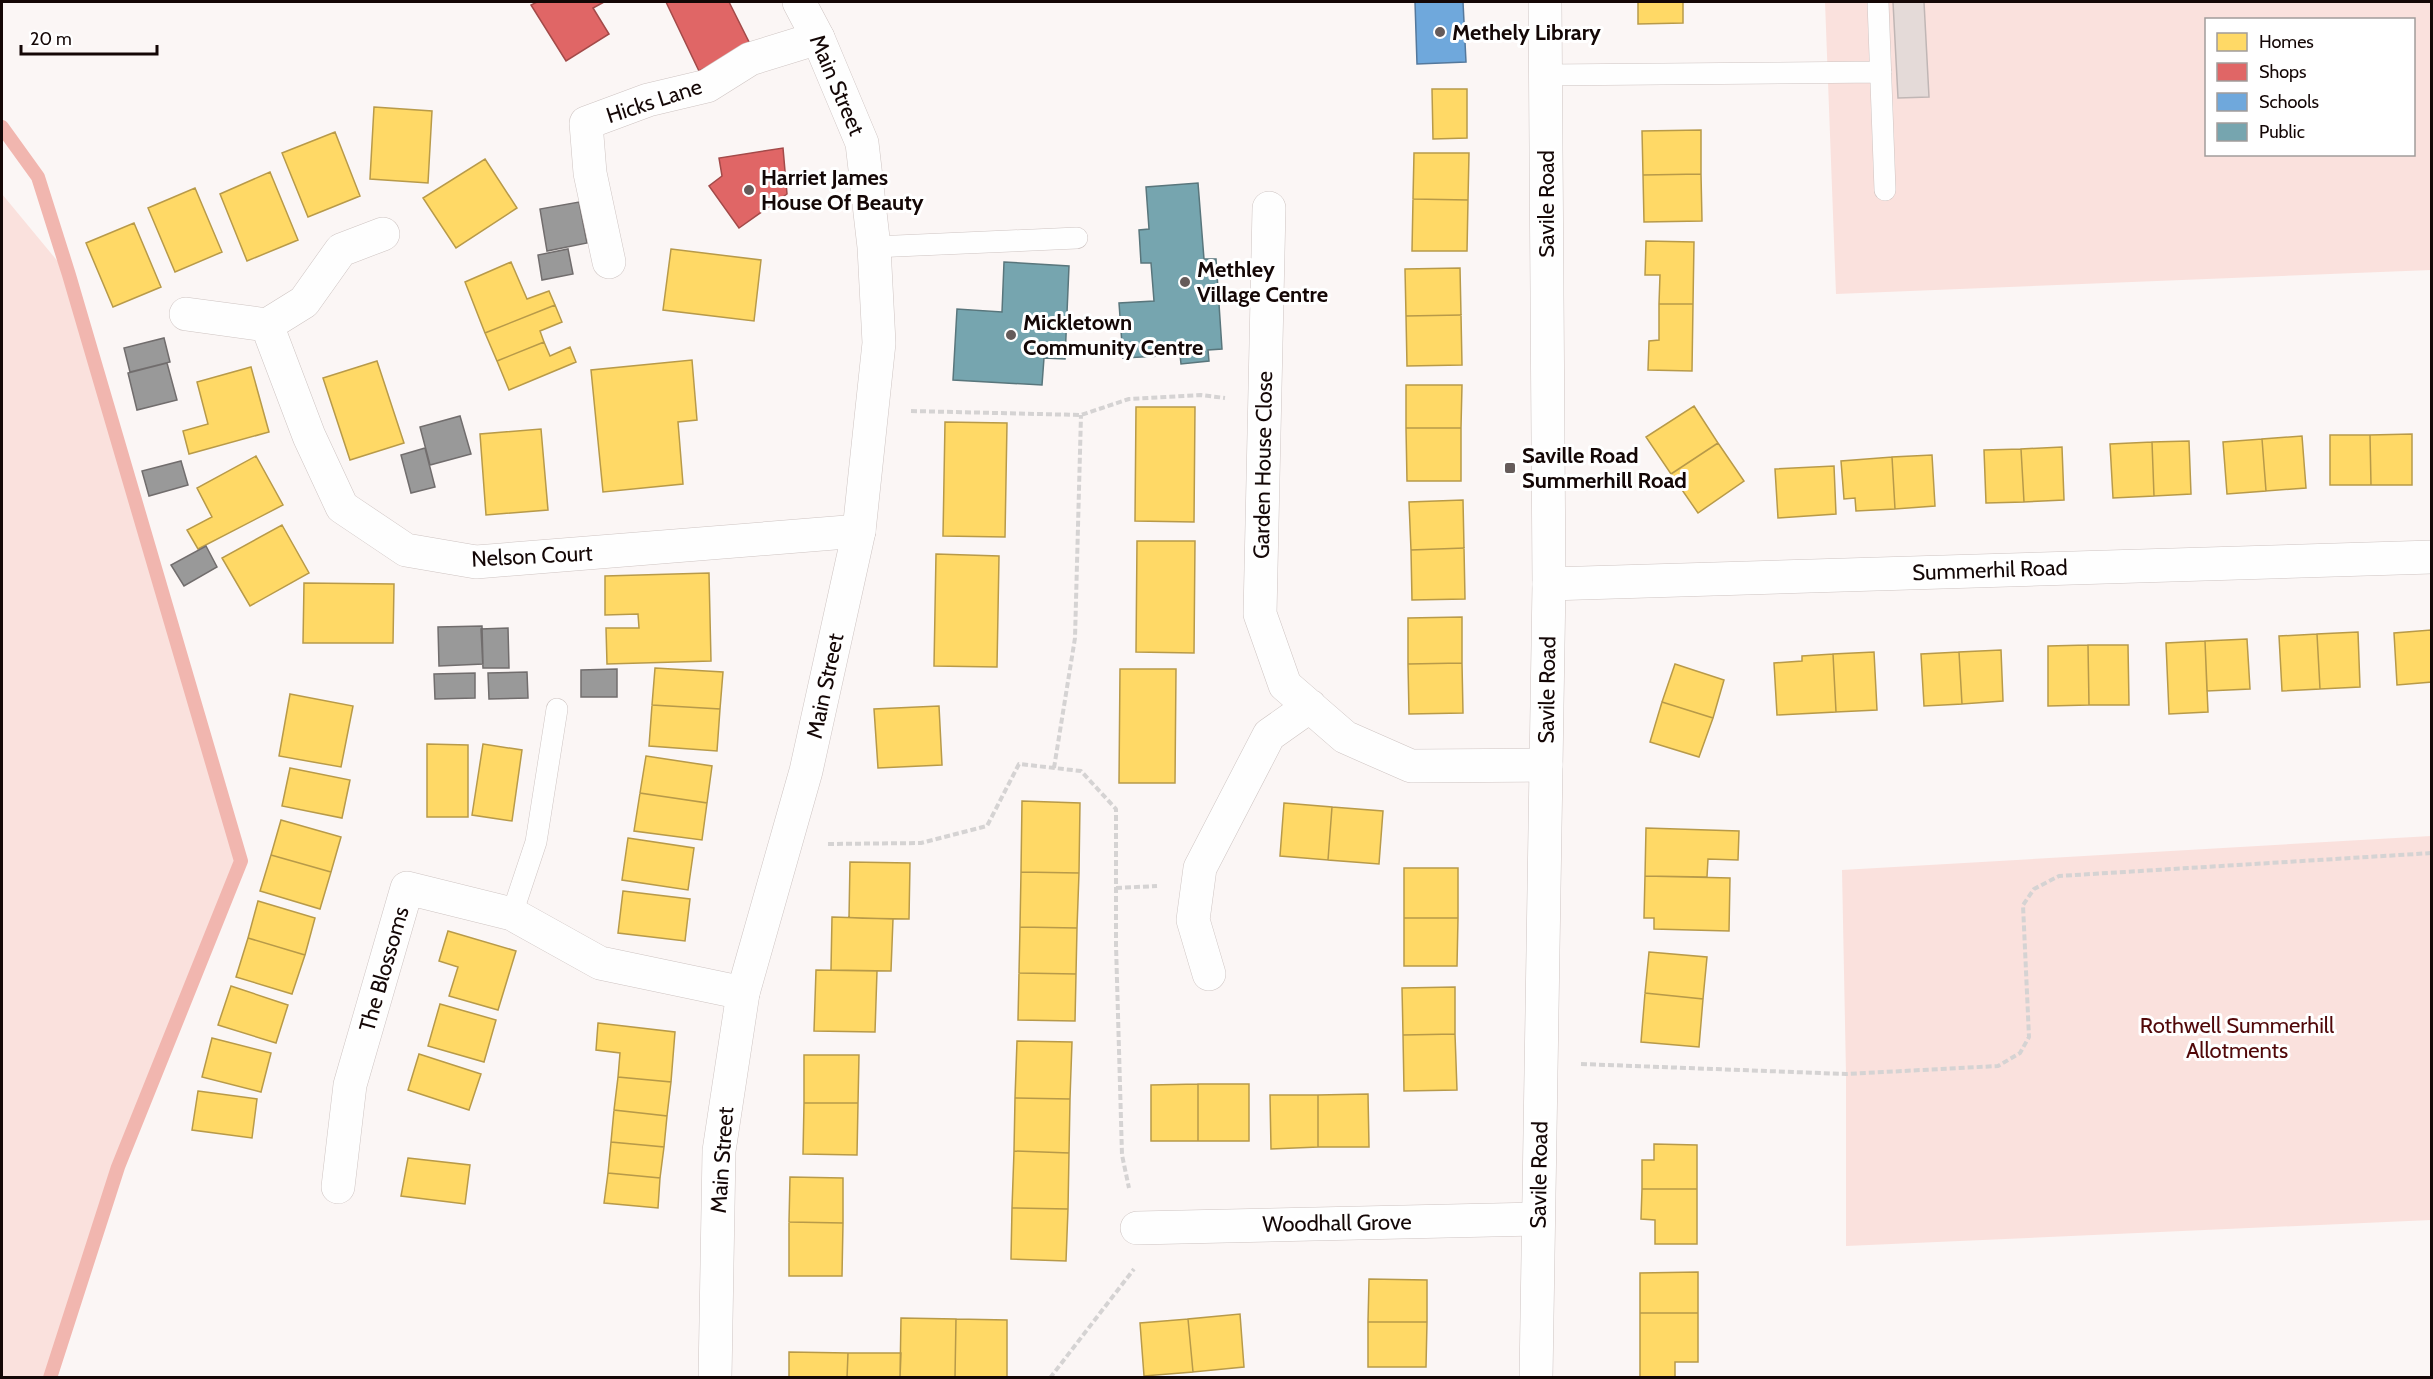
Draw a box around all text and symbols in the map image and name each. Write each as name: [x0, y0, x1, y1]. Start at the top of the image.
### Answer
scale bar: [21, 18, 158, 56]
legend: [2205, 18, 2415, 156]
place label: Methely Library: [1452, 19, 1601, 46]
marker: Methely Library: [1433, 25, 1447, 39]
text: 20 m: [30, 28, 72, 50]
street label: Main Street: [804, 31, 871, 140]
text: Homes: [2259, 31, 2314, 53]
text: Shops: [2259, 61, 2307, 83]
street label: Hicks Lane: [603, 73, 705, 129]
text: Schools: [2259, 91, 2319, 113]
text: Public: [2259, 121, 2305, 143]
street label: Savile Road: [1533, 150, 1560, 258]
place label: Harriet James House Of Beauty: [761, 164, 924, 216]
marker: Harriet James House Of Beauty: [742, 183, 756, 197]
place label: Methley Village Centre: [1197, 256, 1328, 308]
marker: Methley Village Centre: [1178, 275, 1192, 289]
place label: Mickletown Community Centre: [1023, 309, 1203, 361]
marker: Mickletown Community Centre: [1004, 328, 1018, 342]
street label: Garden House Close: [1248, 371, 1278, 559]
place label: Saville Road Summerhill Road: [1522, 442, 1687, 494]
marker: Saville Road Summerhill Road: [1503, 461, 1517, 475]
street label: Nelson Court: [471, 539, 594, 573]
street label: Summerhil Road: [1912, 554, 2068, 586]
street label: Main Street: [801, 630, 849, 741]
street label: Savile Road: [1533, 636, 1561, 744]
street label: The Blossoms: [353, 903, 415, 1035]
park label: Rothwell Summerhill Allotments: [2140, 1012, 2335, 1064]
street label: Main Street: [705, 1105, 739, 1214]
street label: Savile Road: [1525, 1121, 1553, 1229]
street label: Woodhall Grove: [1262, 1208, 1412, 1238]

